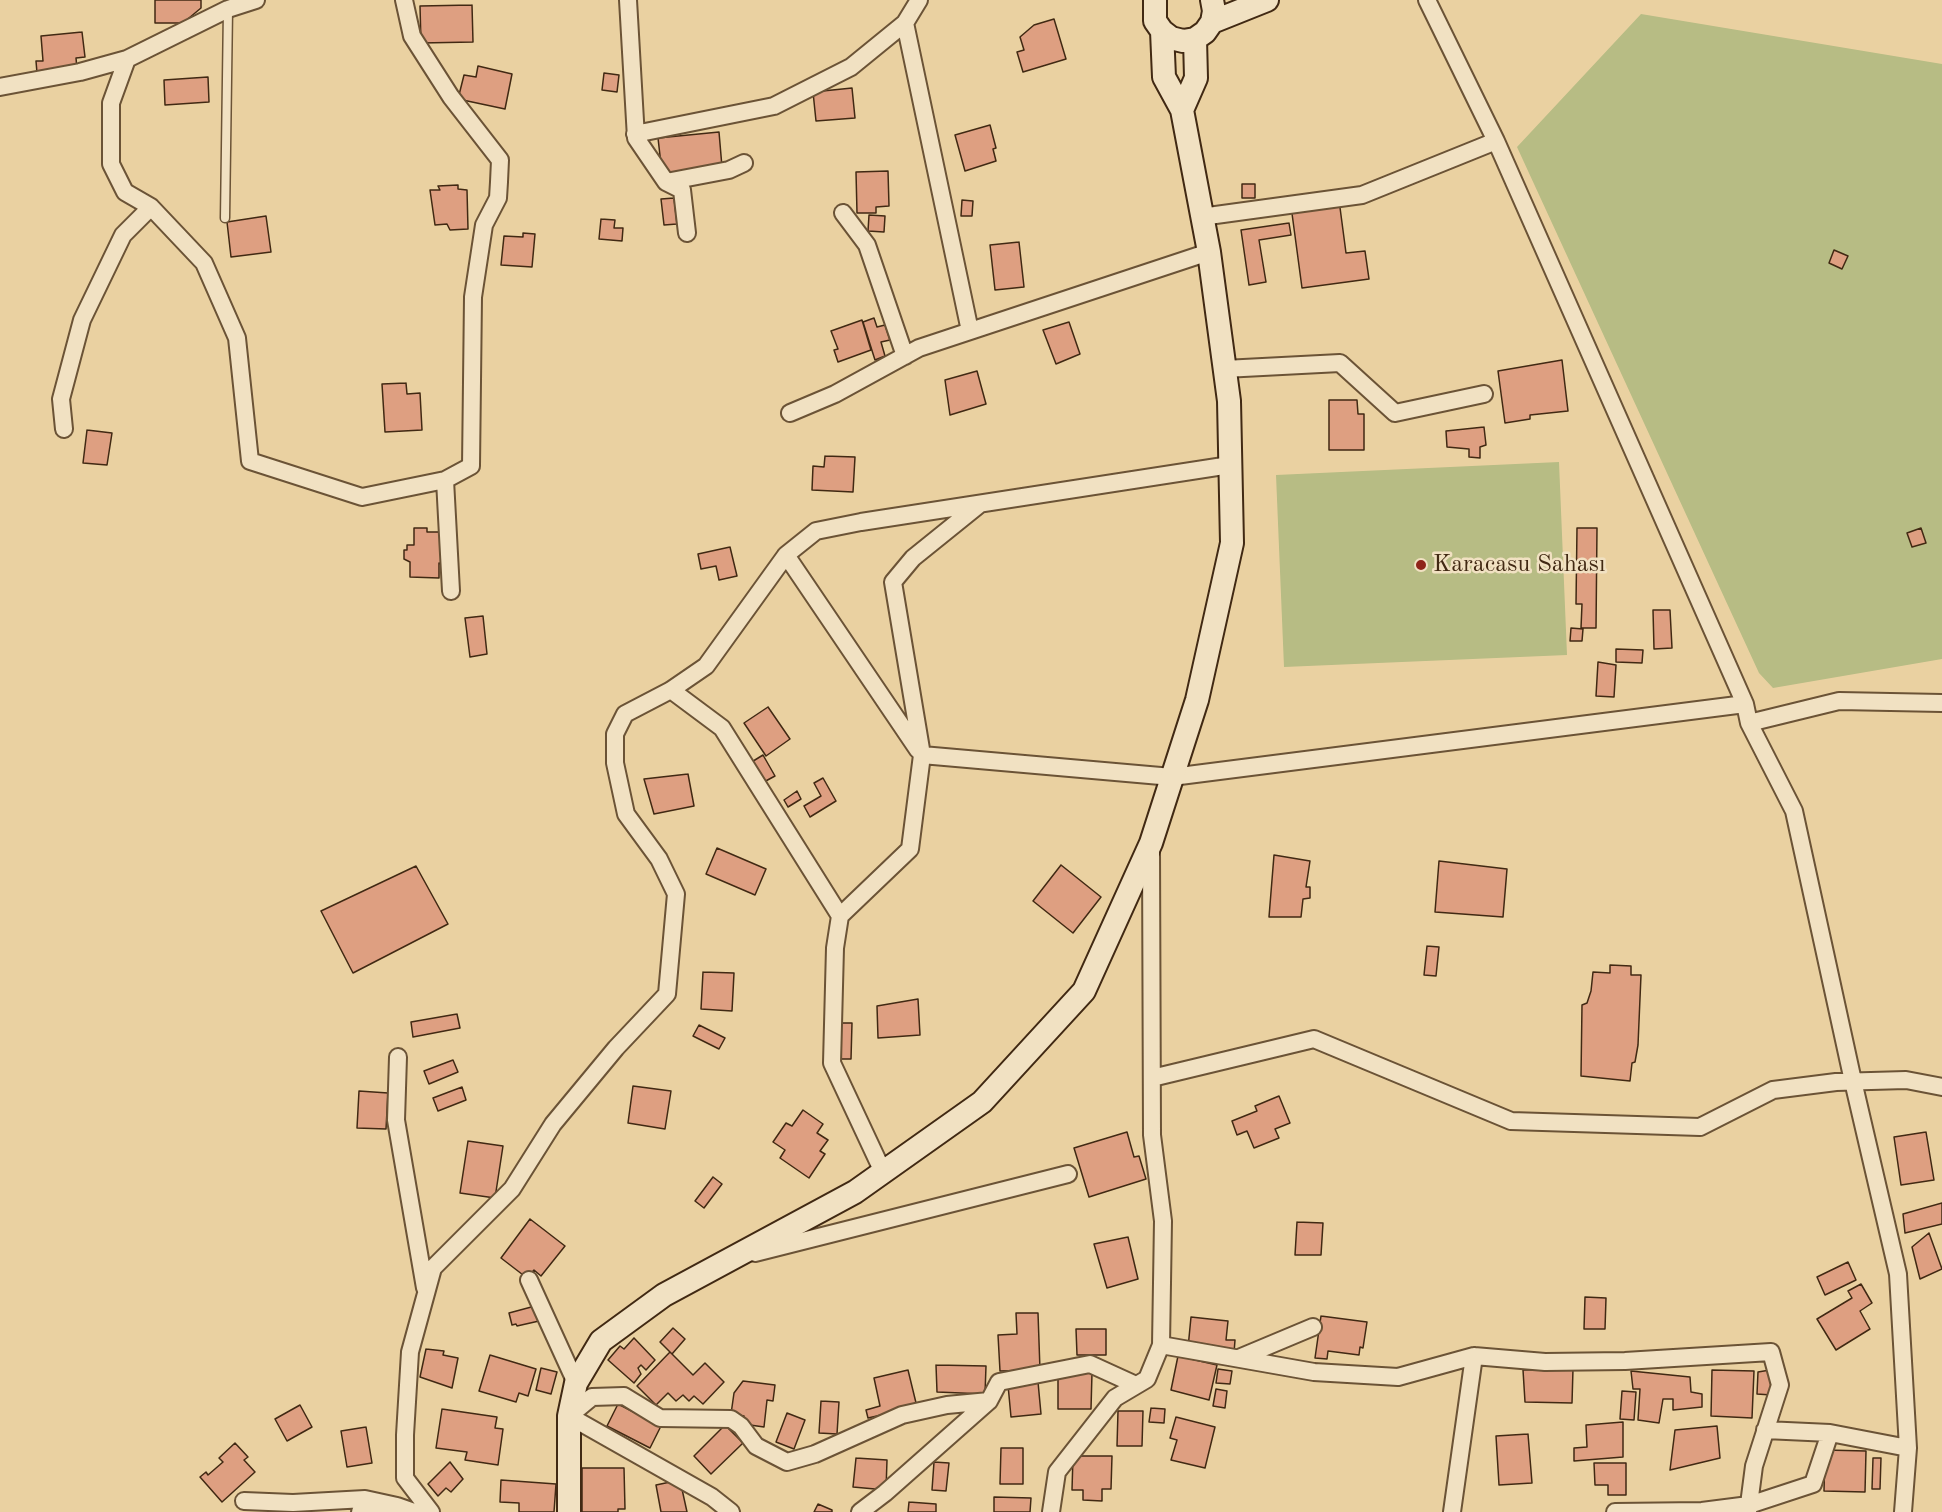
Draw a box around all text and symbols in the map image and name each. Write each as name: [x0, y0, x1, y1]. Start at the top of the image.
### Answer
place label: Karacasu Sahası: [1433, 551, 1606, 579]
marker: Karacasu Sahası: [1414, 558, 1428, 572]

